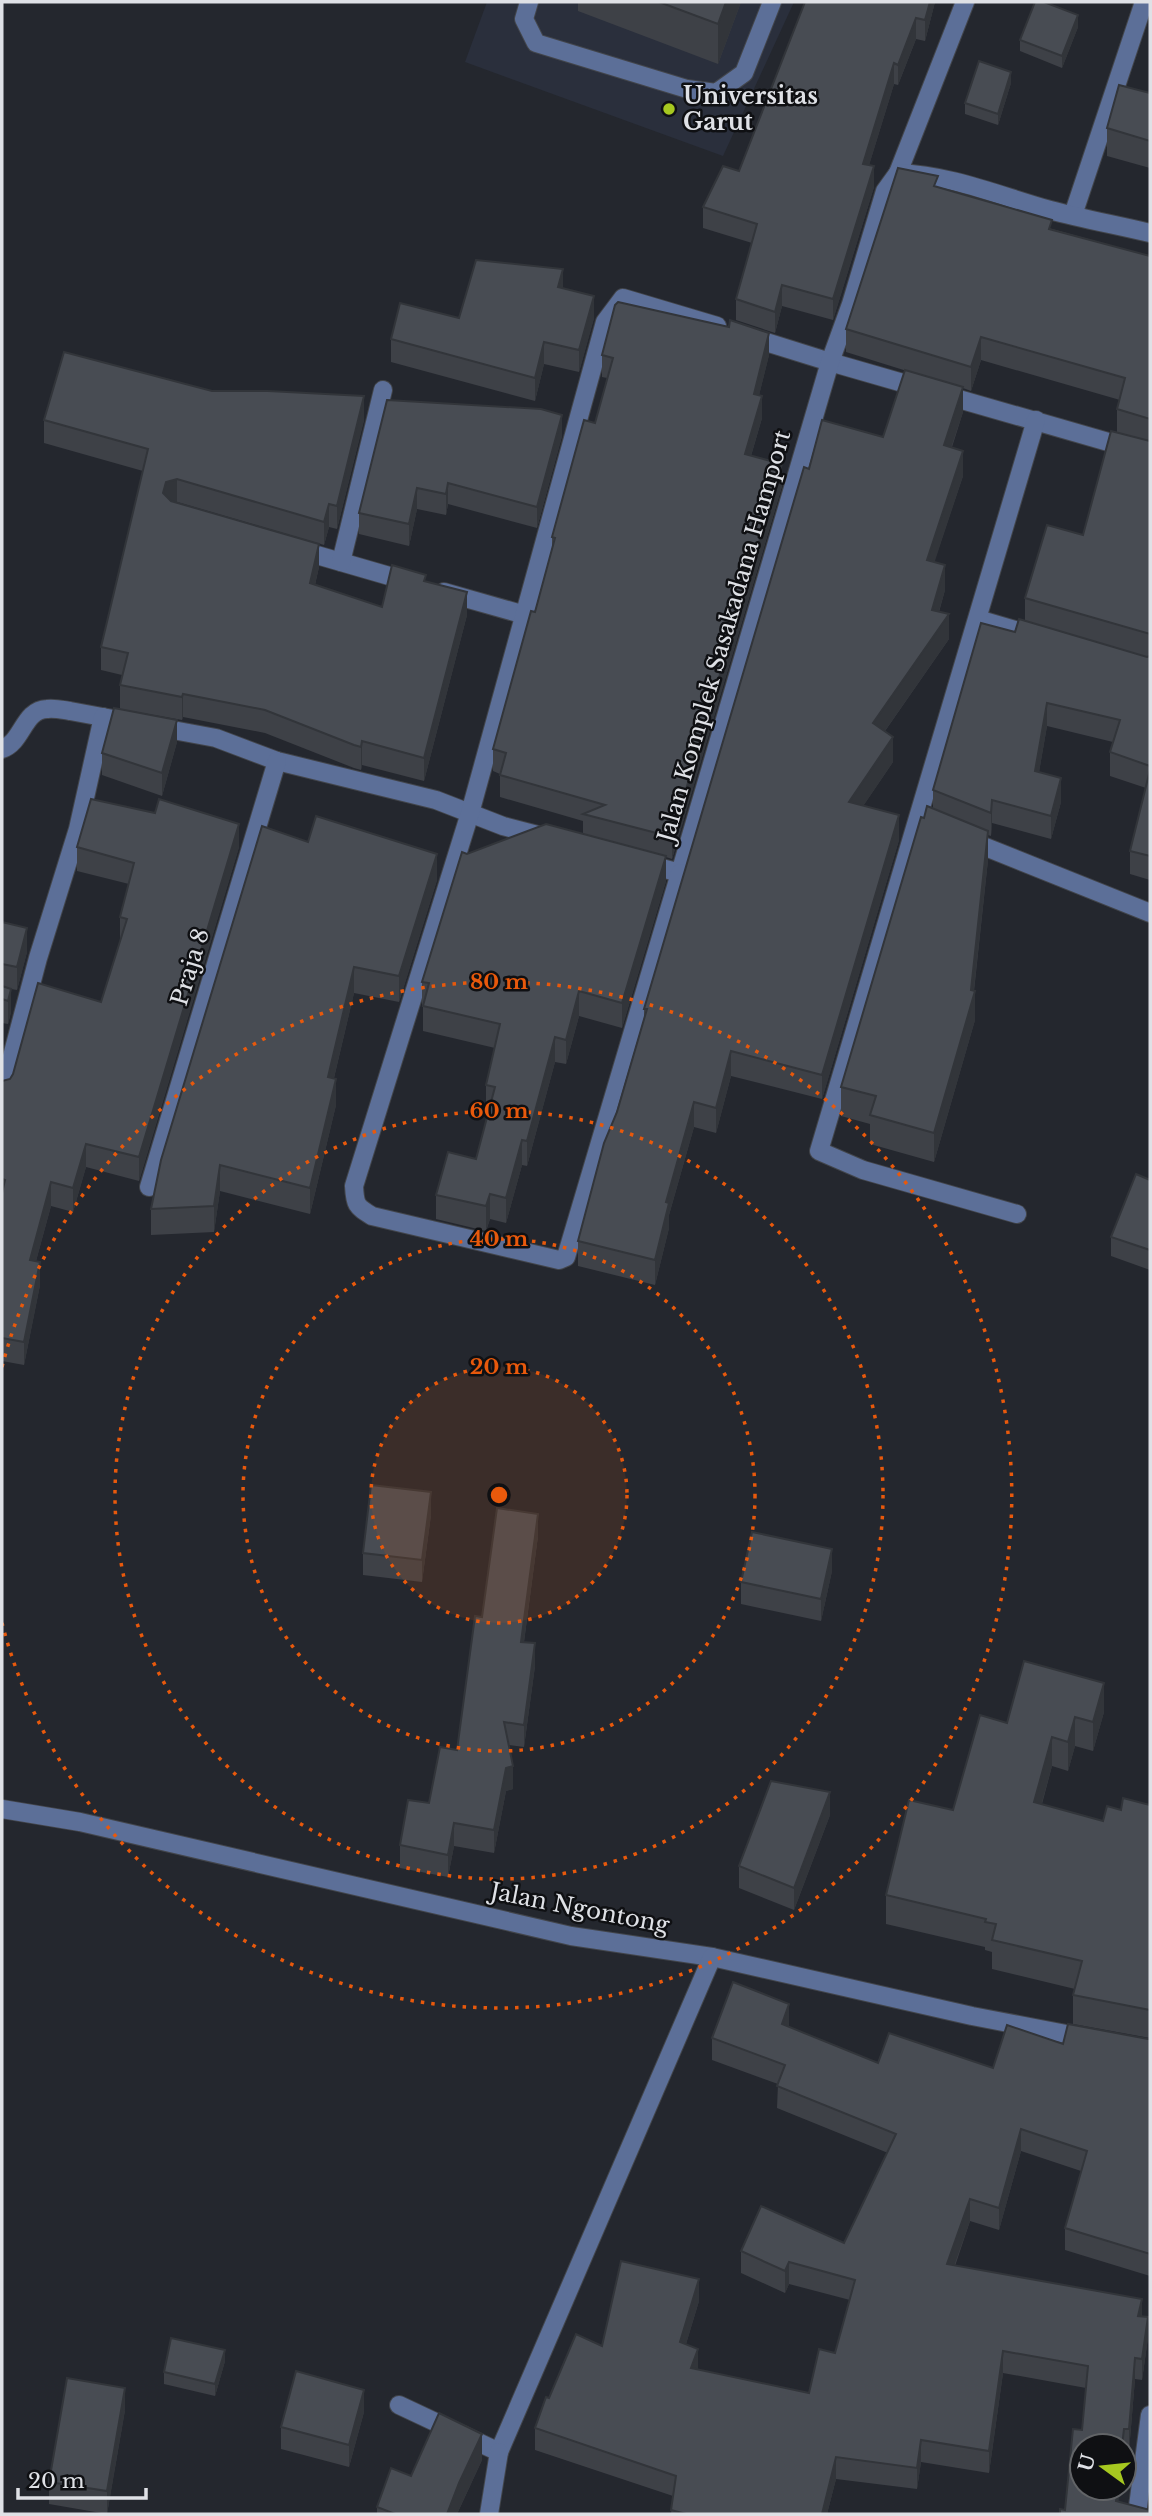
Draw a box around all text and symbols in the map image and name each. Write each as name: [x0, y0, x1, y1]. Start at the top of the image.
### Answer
place label: Universitas Garut: [683, 82, 818, 136]
marker: Universitas Garut: [661, 101, 677, 117]
street label: Jalan Komplek Sasakadana Hamport: [651, 426, 796, 848]
street label: Praja 8: [165, 925, 215, 1009]
text: 80 m: [470, 969, 528, 995]
text: 60 m: [470, 1098, 528, 1124]
text: 40 m: [470, 1226, 528, 1252]
text: 20 m: [470, 1354, 528, 1380]
centre of rings: [487, 1483, 511, 1507]
street label: Jalan Ngontong: [485, 1876, 672, 1939]
north arrow: [1068, 2432, 1138, 2502]
text: U: [1074, 2451, 1100, 2474]
scale bar: [18, 2456, 145, 2500]
text: 20 m: [28, 2468, 85, 2494]

